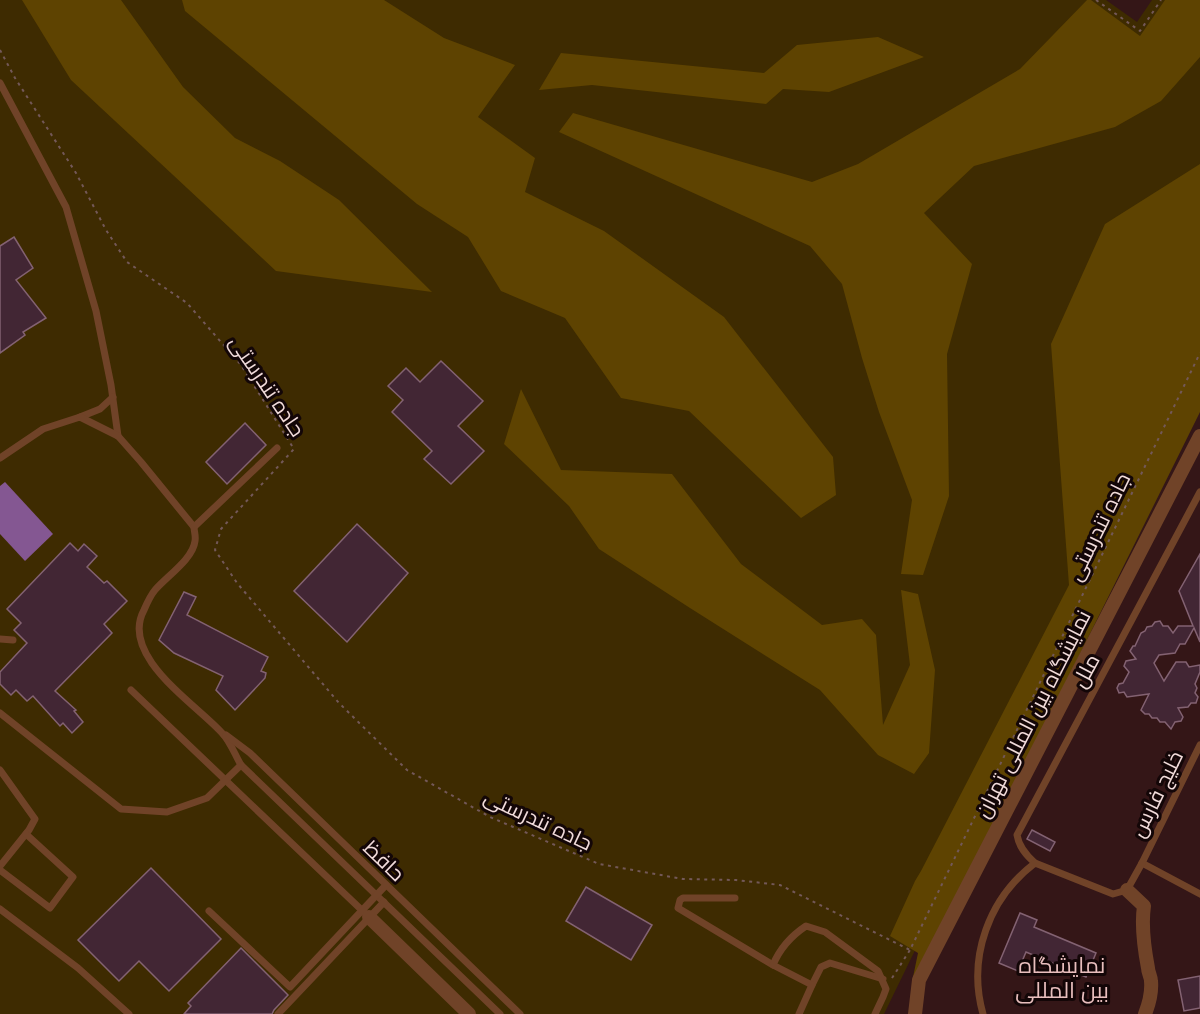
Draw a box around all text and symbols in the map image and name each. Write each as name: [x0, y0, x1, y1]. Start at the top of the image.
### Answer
street label: جاده تندرستی: [224, 331, 310, 442]
street label: جاده تندرستی: [1063, 469, 1136, 585]
street label: نمایشگاه بین المللی تهران: [970, 606, 1097, 822]
street label: ملل: [1067, 650, 1106, 692]
street label: خلیج فارس: [1126, 747, 1190, 842]
street label: جاده تندرستی: [480, 784, 596, 856]
street label: حافظ: [359, 836, 409, 885]
district label: نمایشگاه بین المللی: [1015, 953, 1109, 1004]

